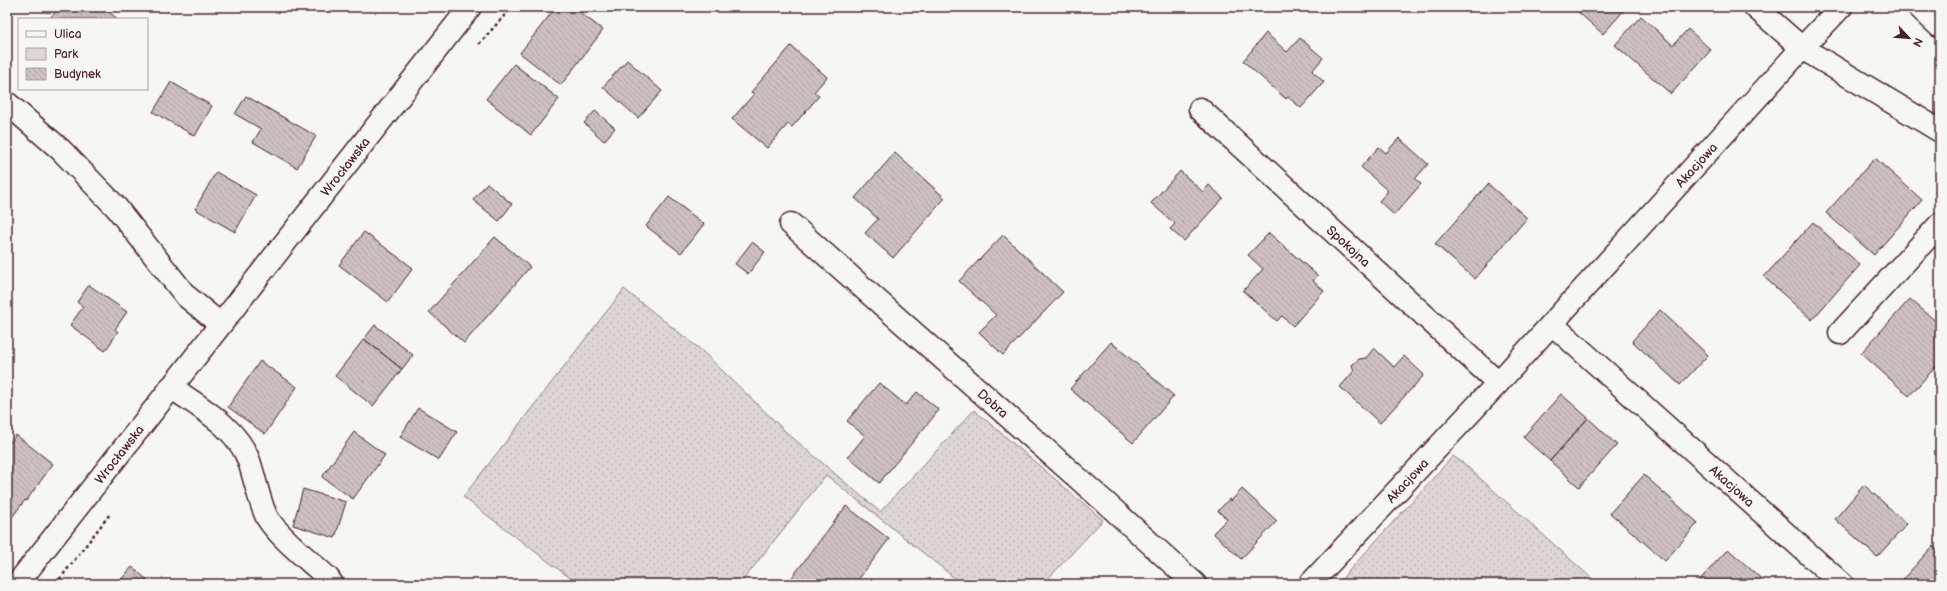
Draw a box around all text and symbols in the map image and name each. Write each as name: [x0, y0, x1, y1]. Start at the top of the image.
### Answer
legend: [18, 18, 148, 90]
north arrow: [1889, 18, 1929, 58]
text: Ulica: [54, 27, 82, 42]
text: N: [1910, 36, 1925, 49]
text: Park: [54, 47, 78, 62]
text: Budynek: [54, 67, 101, 82]
street label: Wrocławska: [318, 134, 374, 200]
street label: Akacjowa: [1672, 140, 1721, 191]
street label: Spokojna: [1323, 222, 1373, 271]
street label: Dobra: [974, 386, 1011, 422]
street label: Wrocławska: [92, 422, 148, 488]
street label: Akacjowa: [1383, 455, 1432, 506]
street label: Akacjowa: [1706, 462, 1757, 511]

